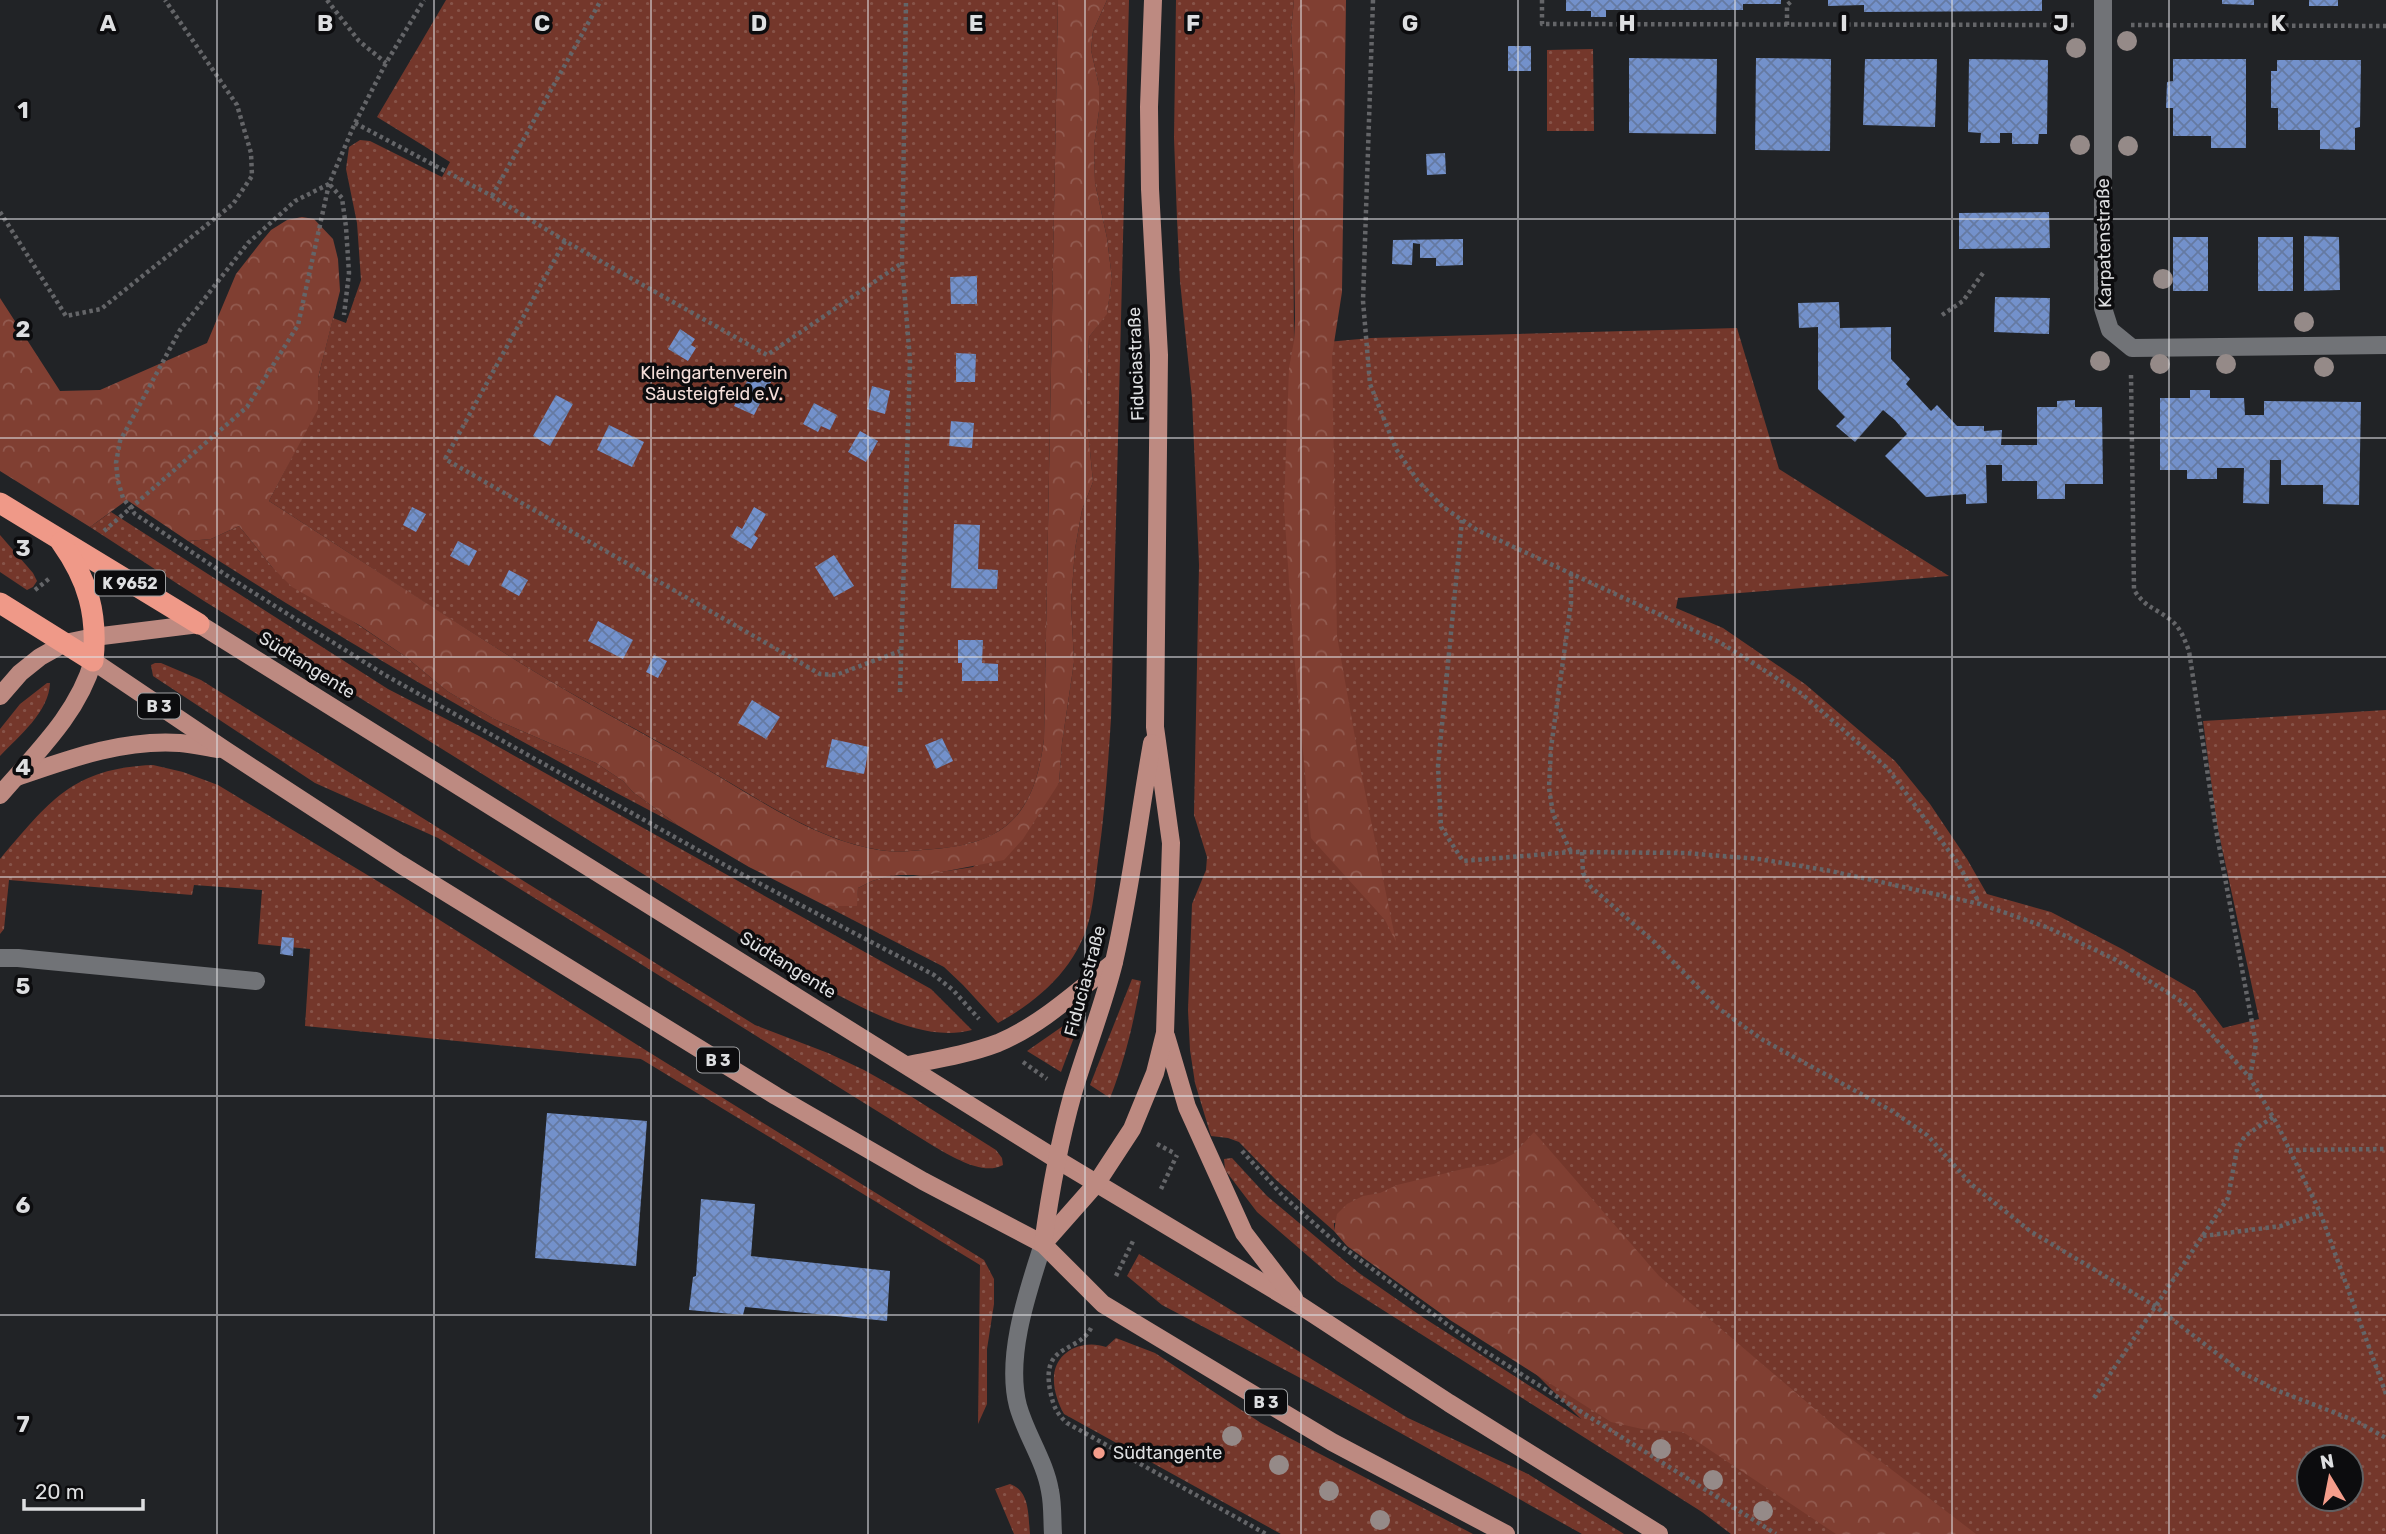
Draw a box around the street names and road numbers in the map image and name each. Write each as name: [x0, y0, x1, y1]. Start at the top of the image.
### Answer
street label: Karpatenstraße: [2092, 178, 2116, 308]
street label: Fiduciastraße: [1123, 307, 1149, 421]
road number: K 9652: [95, 570, 165, 596]
street label: Südtangente: [255, 627, 359, 703]
road number: B 3: [138, 694, 180, 719]
street label: Fiduciastraße: [1060, 923, 1110, 1039]
street label: Südtangente: [736, 927, 840, 1003]
road number: B 3: [697, 1048, 739, 1072]
road number: B 3: [1245, 1390, 1287, 1414]

